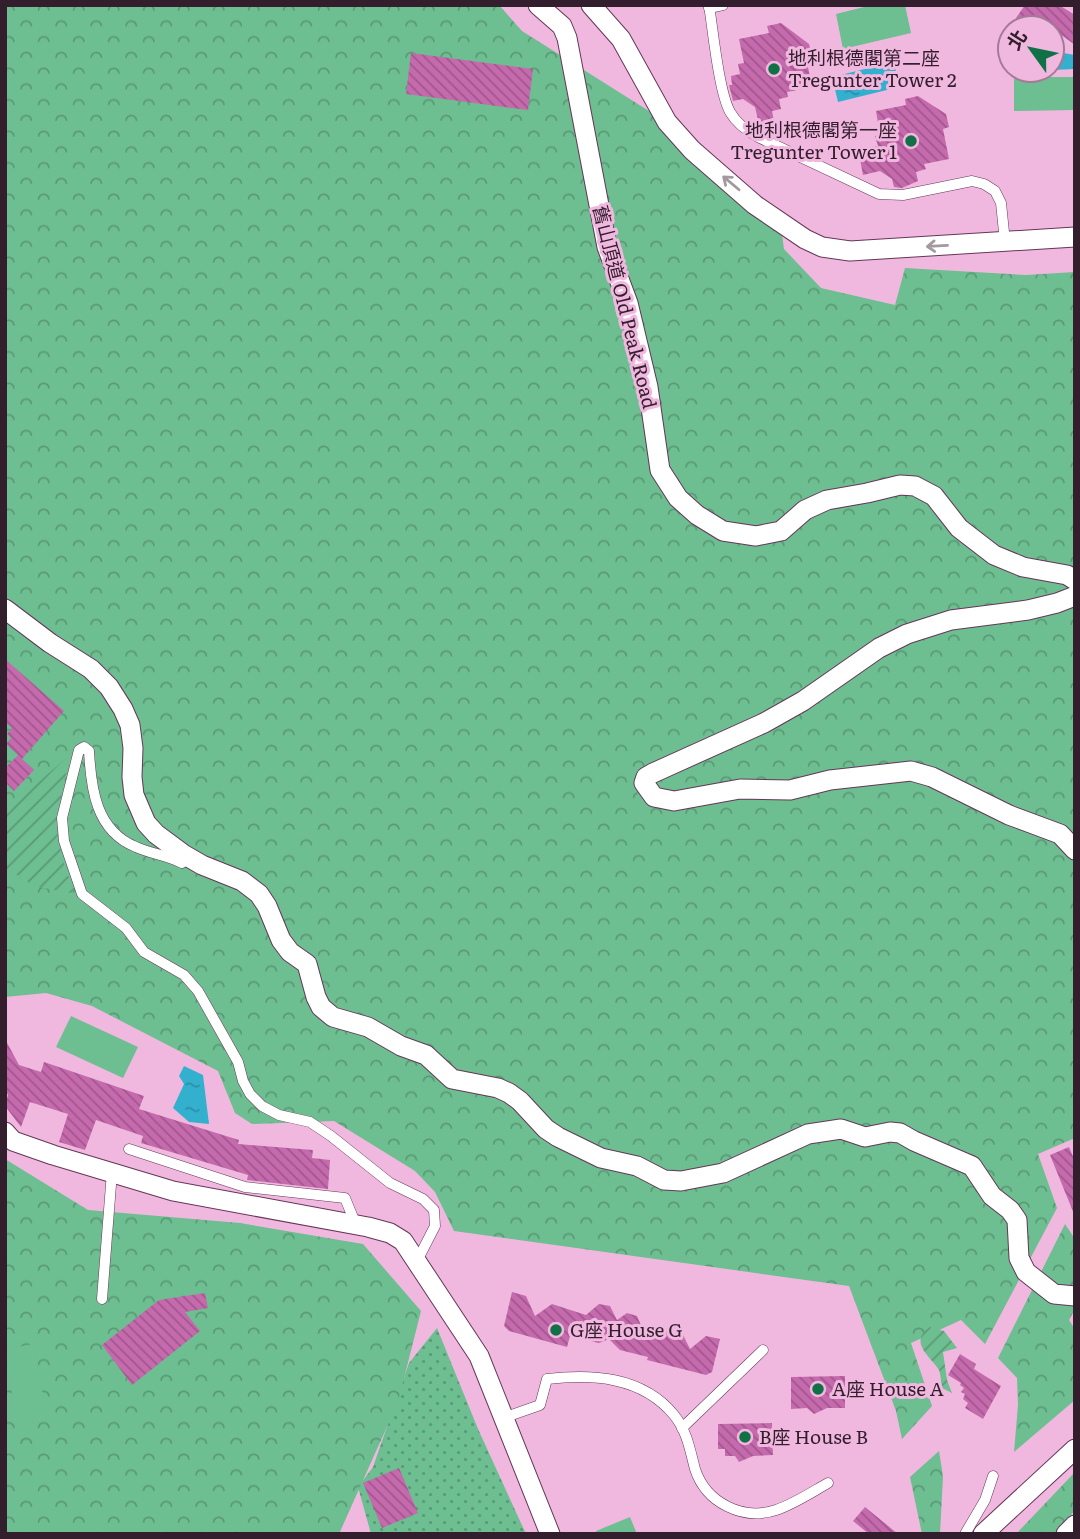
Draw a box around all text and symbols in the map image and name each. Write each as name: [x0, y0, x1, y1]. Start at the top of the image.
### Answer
north arrow: [996, 14, 1066, 84]
text: 北: [999, 24, 1033, 55]
place label: 地利根德閣第二座 Tregunter Tower 2: [788, 43, 957, 93]
marker: 地利根德閣第二座 Tregunter Tower 2: [766, 61, 782, 77]
place label: 地利根德閣第一座 Tregunter Tower 1: [730, 115, 897, 165]
marker: 地利根德閣第一座 Tregunter Tower 1: [903, 133, 919, 149]
one-way arrow: [722, 175, 740, 191]
street label: 舊山頂道 Old Peak Road: [587, 202, 665, 412]
one-way arrow: [926, 239, 949, 252]
place label: G座 House G: [570, 1315, 682, 1343]
marker: G座 House G: [548, 1322, 564, 1338]
place label: A座 House A: [832, 1374, 944, 1402]
marker: A座 House A: [810, 1381, 826, 1397]
place label: B座 House B: [759, 1422, 868, 1450]
marker: B座 House B: [737, 1429, 753, 1445]

